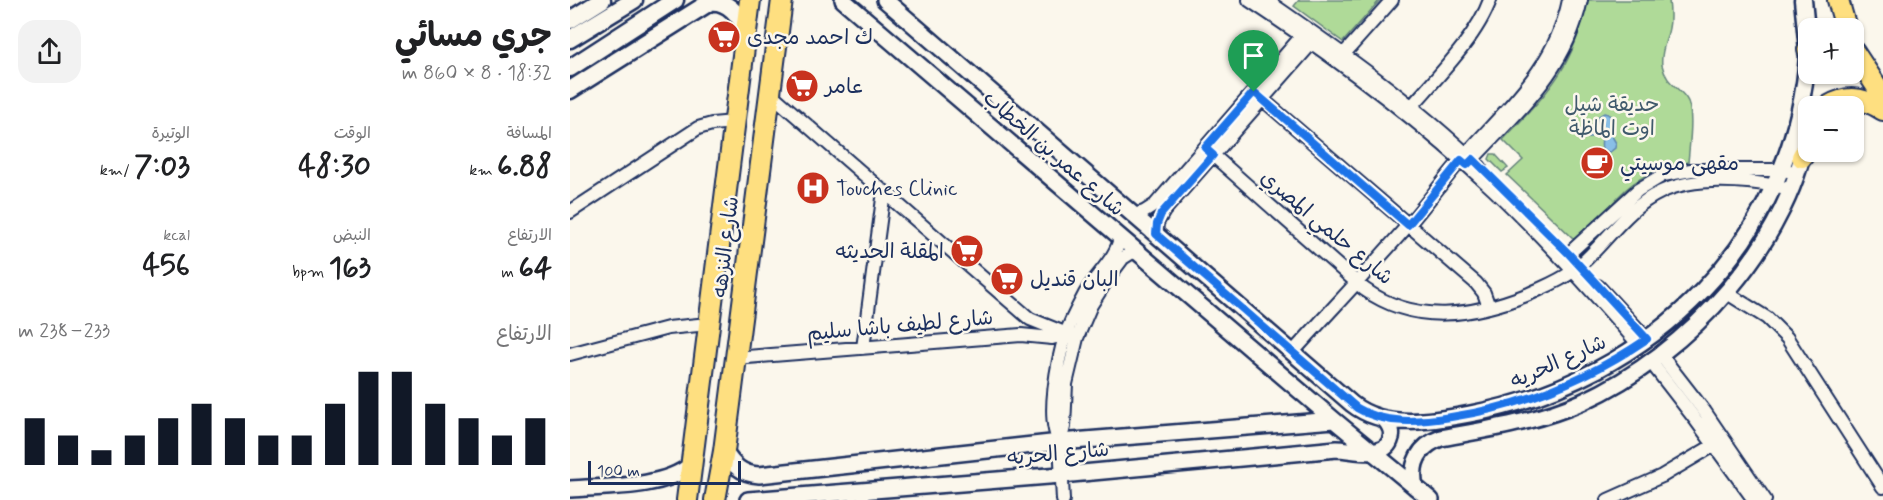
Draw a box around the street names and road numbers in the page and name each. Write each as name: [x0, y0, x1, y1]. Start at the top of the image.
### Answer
street label: شارع عمر بن الخطاب: [977, 84, 1130, 223]
street label: شارع حلمي المصري: [1251, 164, 1399, 295]
street label: شارع النزهه: [706, 195, 746, 300]
street label: شارع لطيف باشا سليم: [806, 304, 995, 349]
street label: شارع الحريه: [1506, 328, 1611, 396]
street label: شارع الحريه: [1006, 436, 1110, 472]

